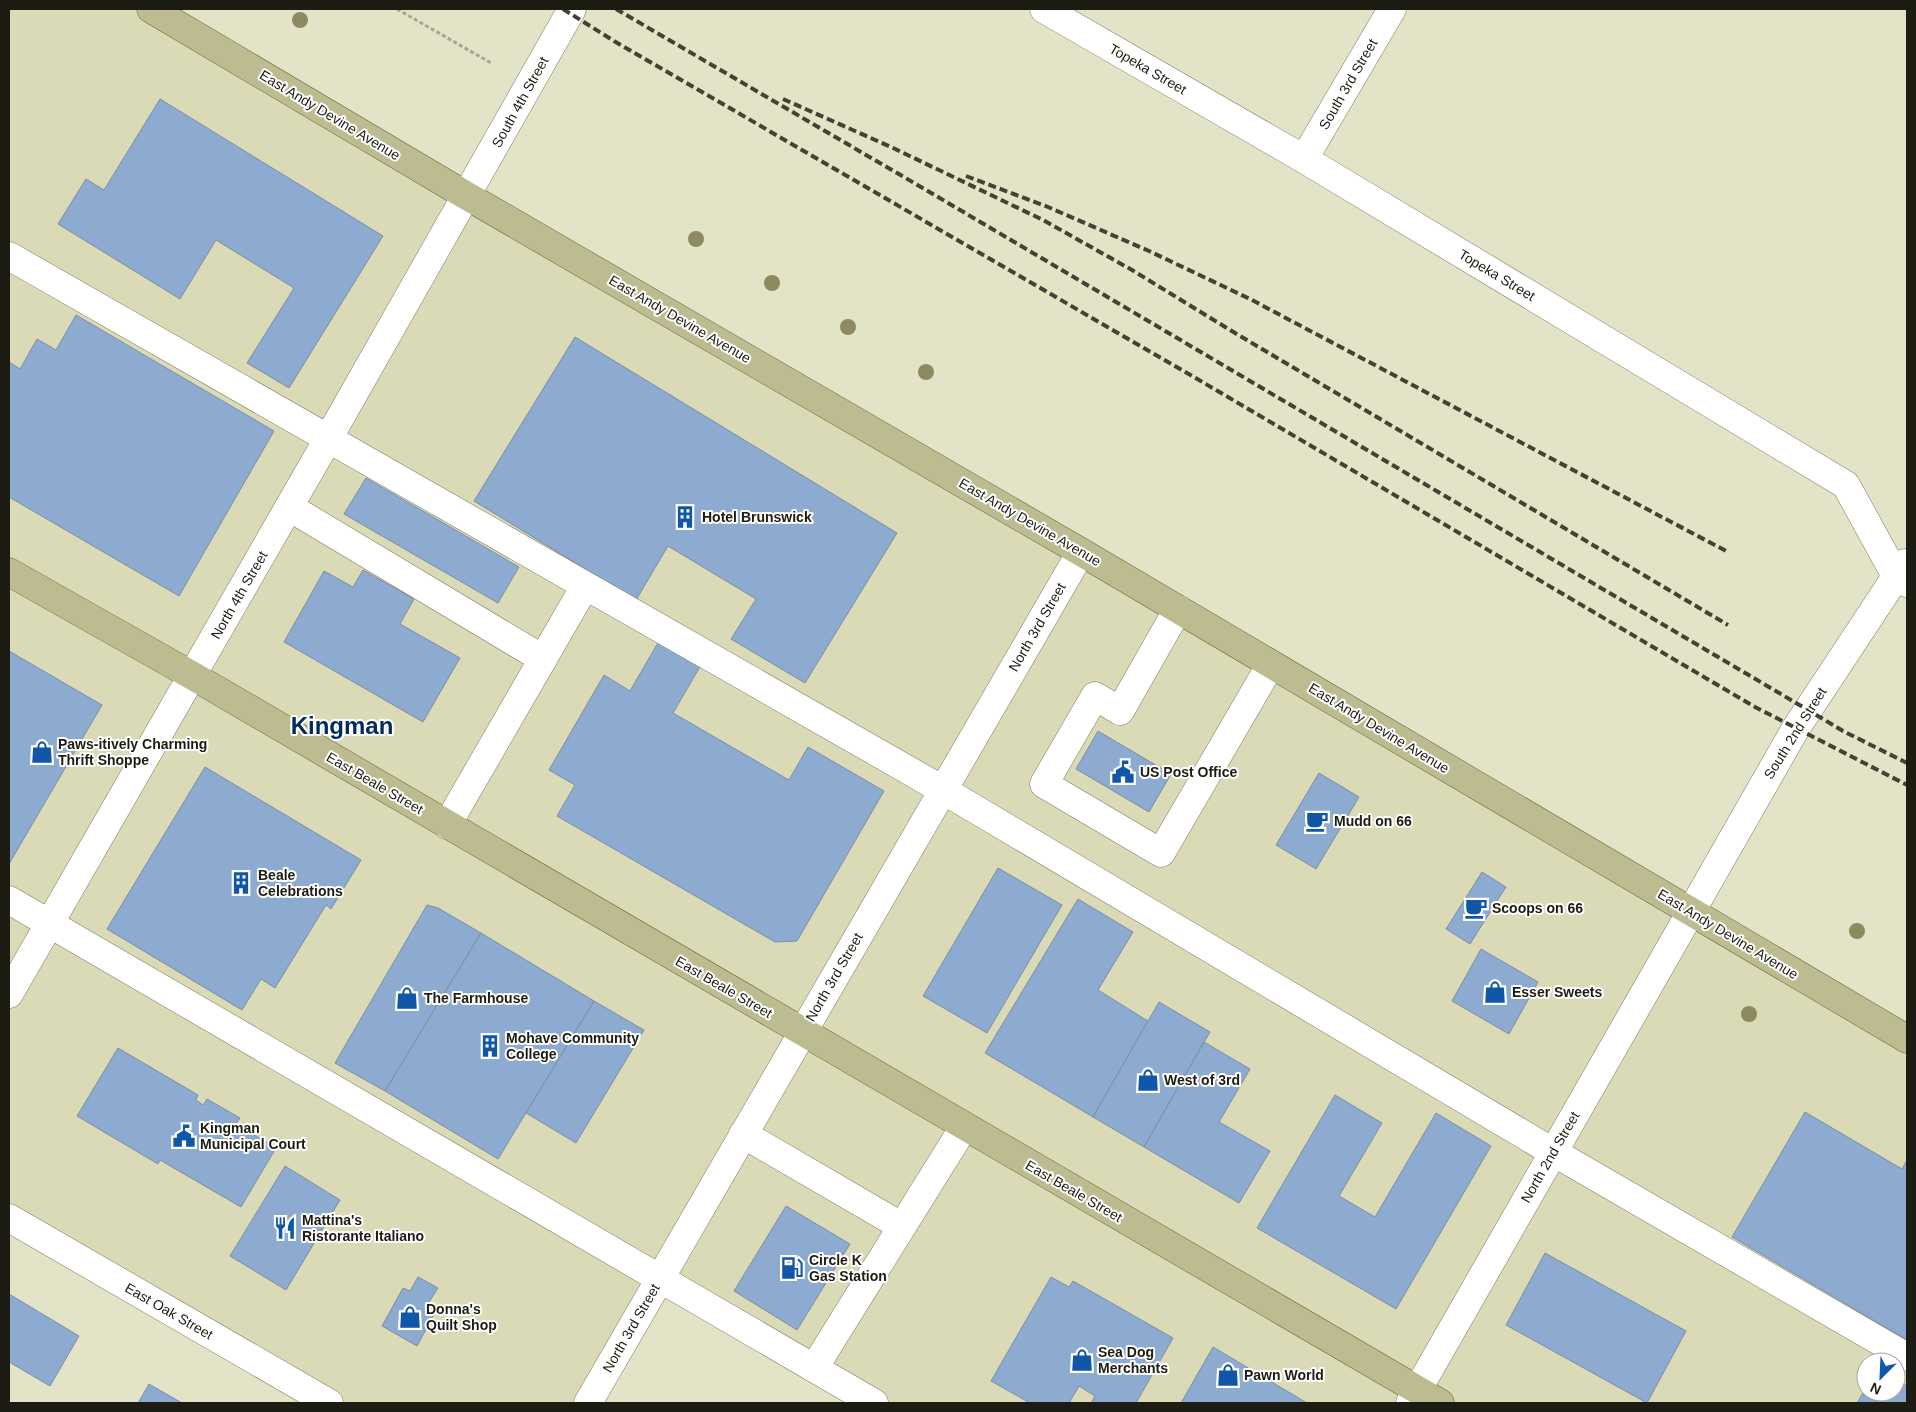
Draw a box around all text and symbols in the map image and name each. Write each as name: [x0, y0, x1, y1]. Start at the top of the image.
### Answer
street label: South 3rd Street: [1316, 36, 1380, 132]
street label: Topeka Street: [1107, 40, 1189, 98]
street label: South 4th Street: [488, 54, 552, 150]
street label: East Andy Devine Avenue: [257, 67, 403, 163]
street label: Topeka Street: [1456, 246, 1538, 304]
street label: East Andy Devine Avenue: [606, 272, 754, 366]
street label: East Andy Devine Avenue: [956, 475, 1104, 569]
building icon: Hotel Brunswick: [672, 504, 698, 530]
place label: Hotel Brunswick: [702, 509, 812, 525]
street label: North 4th Street: [207, 548, 271, 642]
street label: North 3rd Street: [1005, 580, 1069, 674]
street label: East Andy Devine Avenue: [1306, 680, 1452, 776]
street label: South 2nd Street: [1760, 684, 1830, 782]
district label: Kingman: [291, 712, 393, 739]
place label: Paws-itively Charming Thrift Shoppe: [58, 736, 207, 768]
shop icon: Paws-itively Charming Thrift Shoppe: [29, 739, 55, 765]
street label: East Beale Street: [324, 749, 426, 817]
public building icon: US Post Office: [1110, 759, 1136, 785]
place label: US Post Office: [1140, 764, 1237, 780]
cafe icon: Mudd on 66: [1304, 808, 1330, 834]
place label: Mudd on 66: [1334, 813, 1412, 829]
place label: Beale Celebrations: [258, 867, 343, 899]
building icon: Beale Celebrations: [228, 870, 254, 896]
street label: East Andy Devine Avenue: [1655, 886, 1801, 982]
cafe icon: Scoops on 66: [1463, 895, 1489, 921]
place label: Scoops on 66: [1492, 900, 1583, 916]
street label: North 3rd Street: [802, 930, 866, 1024]
street label: East Beale Street: [673, 953, 775, 1021]
shop icon: Esser Sweets: [1482, 979, 1508, 1005]
place label: Esser Sweets: [1512, 984, 1602, 1000]
shop icon: The Farmhouse: [394, 985, 420, 1011]
place label: The Farmhouse: [424, 990, 528, 1006]
place label: Mohave Community College: [506, 1030, 639, 1062]
building icon: Mohave Community College: [477, 1033, 503, 1059]
shop icon: West of 3rd: [1135, 1067, 1161, 1093]
place label: West of 3rd: [1164, 1072, 1240, 1088]
street label: North 2nd Street: [1517, 1108, 1583, 1205]
place label: Kingman Municipal Court: [200, 1120, 306, 1152]
public building icon: Kingman Municipal Court: [171, 1123, 197, 1149]
street label: East Beale Street: [1023, 1157, 1125, 1225]
place label: Mattina's Ristorante Italiano: [302, 1212, 424, 1244]
restaurant icon: Mattina's Ristorante Italiano: [272, 1215, 298, 1241]
place label: Circle K Gas Station: [809, 1252, 887, 1284]
fuel station icon: Circle K Gas Station: [779, 1255, 805, 1281]
street label: East Oak Street: [122, 1279, 216, 1343]
street label: North 3rd Street: [599, 1281, 663, 1375]
place label: Donna's Quilt Shop: [426, 1301, 497, 1333]
shop icon: Donna's Quilt Shop: [397, 1304, 423, 1330]
place label: Sea Dog Merchants: [1098, 1344, 1168, 1376]
shop icon: Sea Dog Merchants: [1069, 1347, 1095, 1373]
north arrow: [1856, 1352, 1906, 1402]
shop icon: Pawn World: [1215, 1362, 1241, 1388]
place label: Pawn World: [1244, 1367, 1324, 1383]
text: N: [1868, 1380, 1884, 1398]

